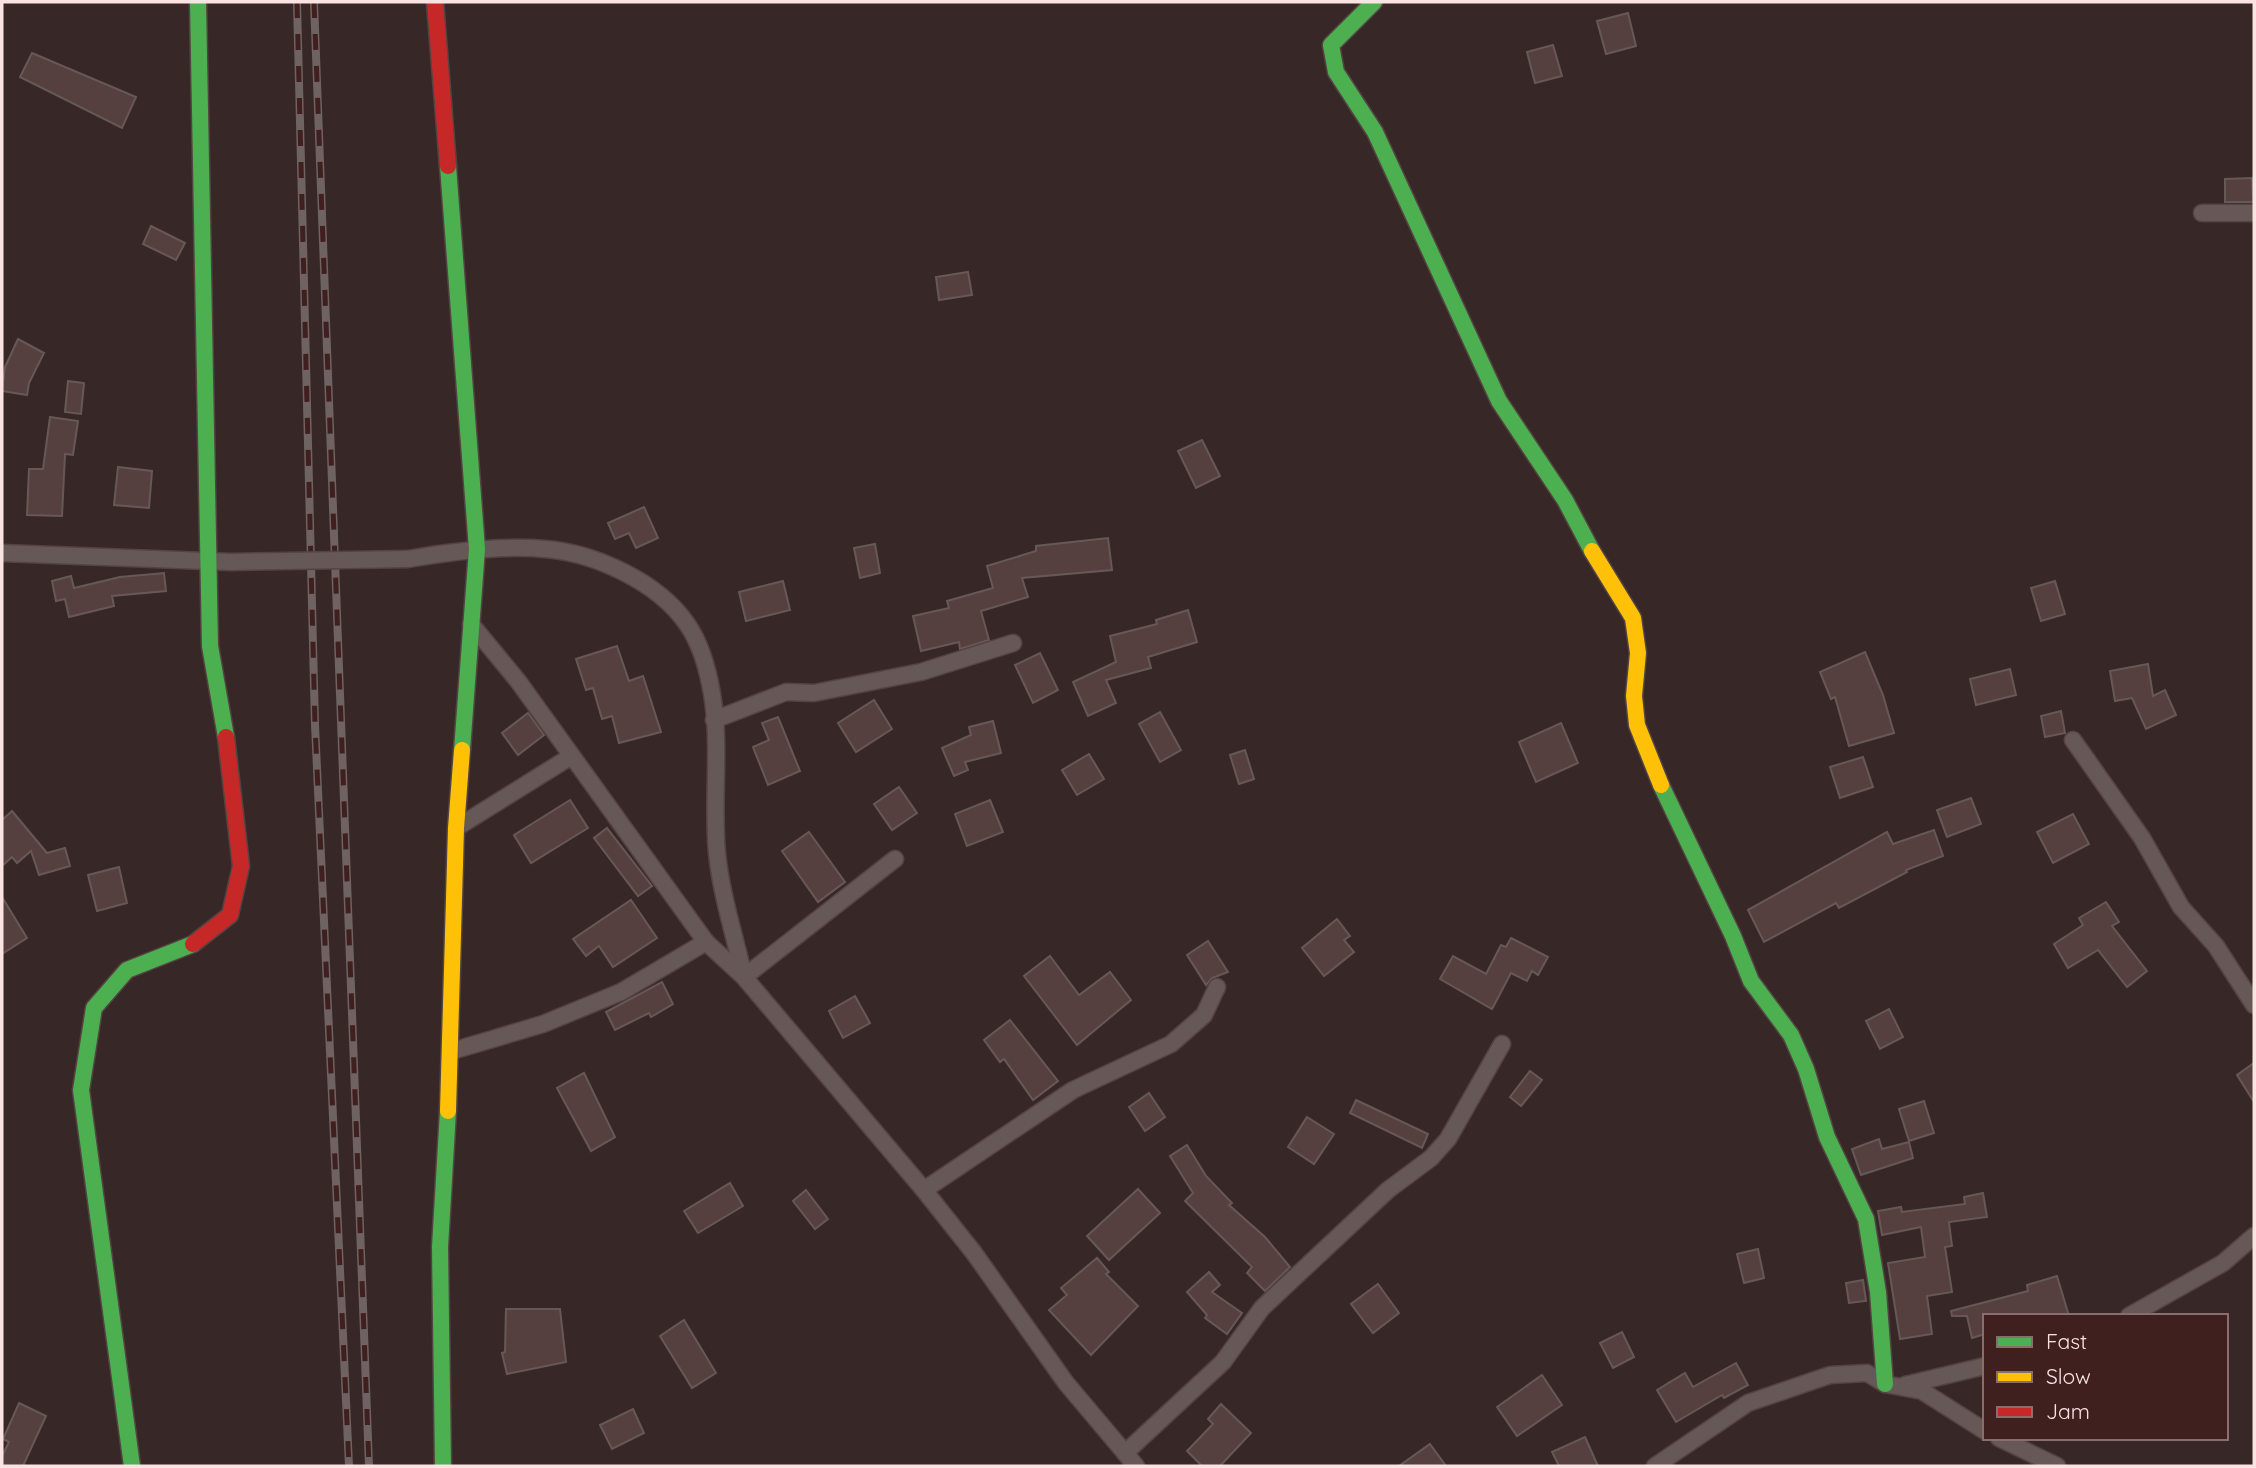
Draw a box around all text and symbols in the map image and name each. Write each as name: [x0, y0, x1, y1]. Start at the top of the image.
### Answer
legend: [1983, 1314, 2228, 1440]
text: Fast: [2046, 1328, 2087, 1354]
text: Slow: [2046, 1363, 2091, 1389]
text: Jam: [2046, 1398, 2090, 1424]

